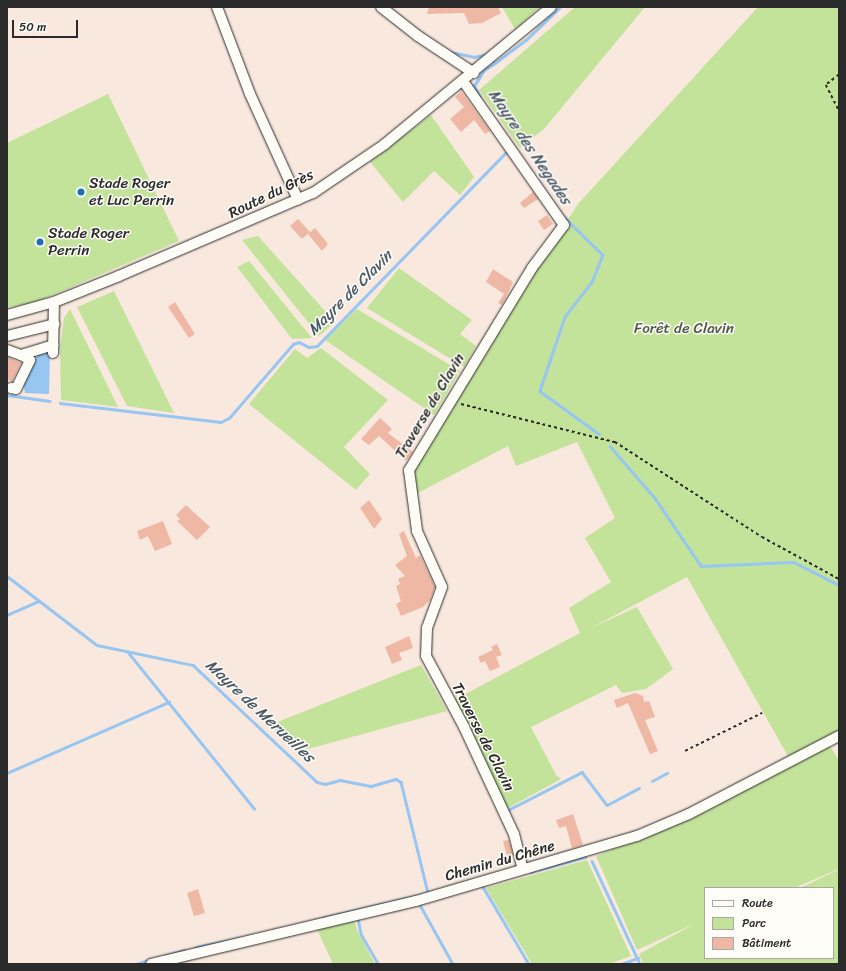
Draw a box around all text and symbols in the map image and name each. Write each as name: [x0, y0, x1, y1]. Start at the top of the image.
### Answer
scale bar: [14, 12, 80, 38]
text: 50 m: [19, 16, 46, 38]
water label: Mayre des Negades: [484, 86, 576, 208]
street label: Route du Grès: [226, 166, 316, 222]
place label: Stade Roger et Luc Perrin: [89, 174, 175, 209]
marker: Stade Roger et Luc Perrin: [76, 187, 86, 197]
place label: Stade Roger Perrin: [48, 224, 129, 259]
marker: Stade Roger Perrin: [35, 237, 45, 247]
water label: Mayre de Clavin: [304, 247, 396, 339]
park label: Forêt de Clavin: [634, 320, 734, 338]
street label: Traverse de Clavin: [392, 350, 468, 462]
water label: Mayre de Merueilles: [201, 655, 319, 767]
street label: Traverse de Clavin: [448, 680, 518, 794]
street label: Chemin du Chêne: [443, 837, 557, 885]
legend: [704, 887, 834, 959]
text: Route: [742, 892, 773, 914]
text: Parc: [742, 912, 766, 934]
text: Bâtiment: [742, 932, 791, 954]

